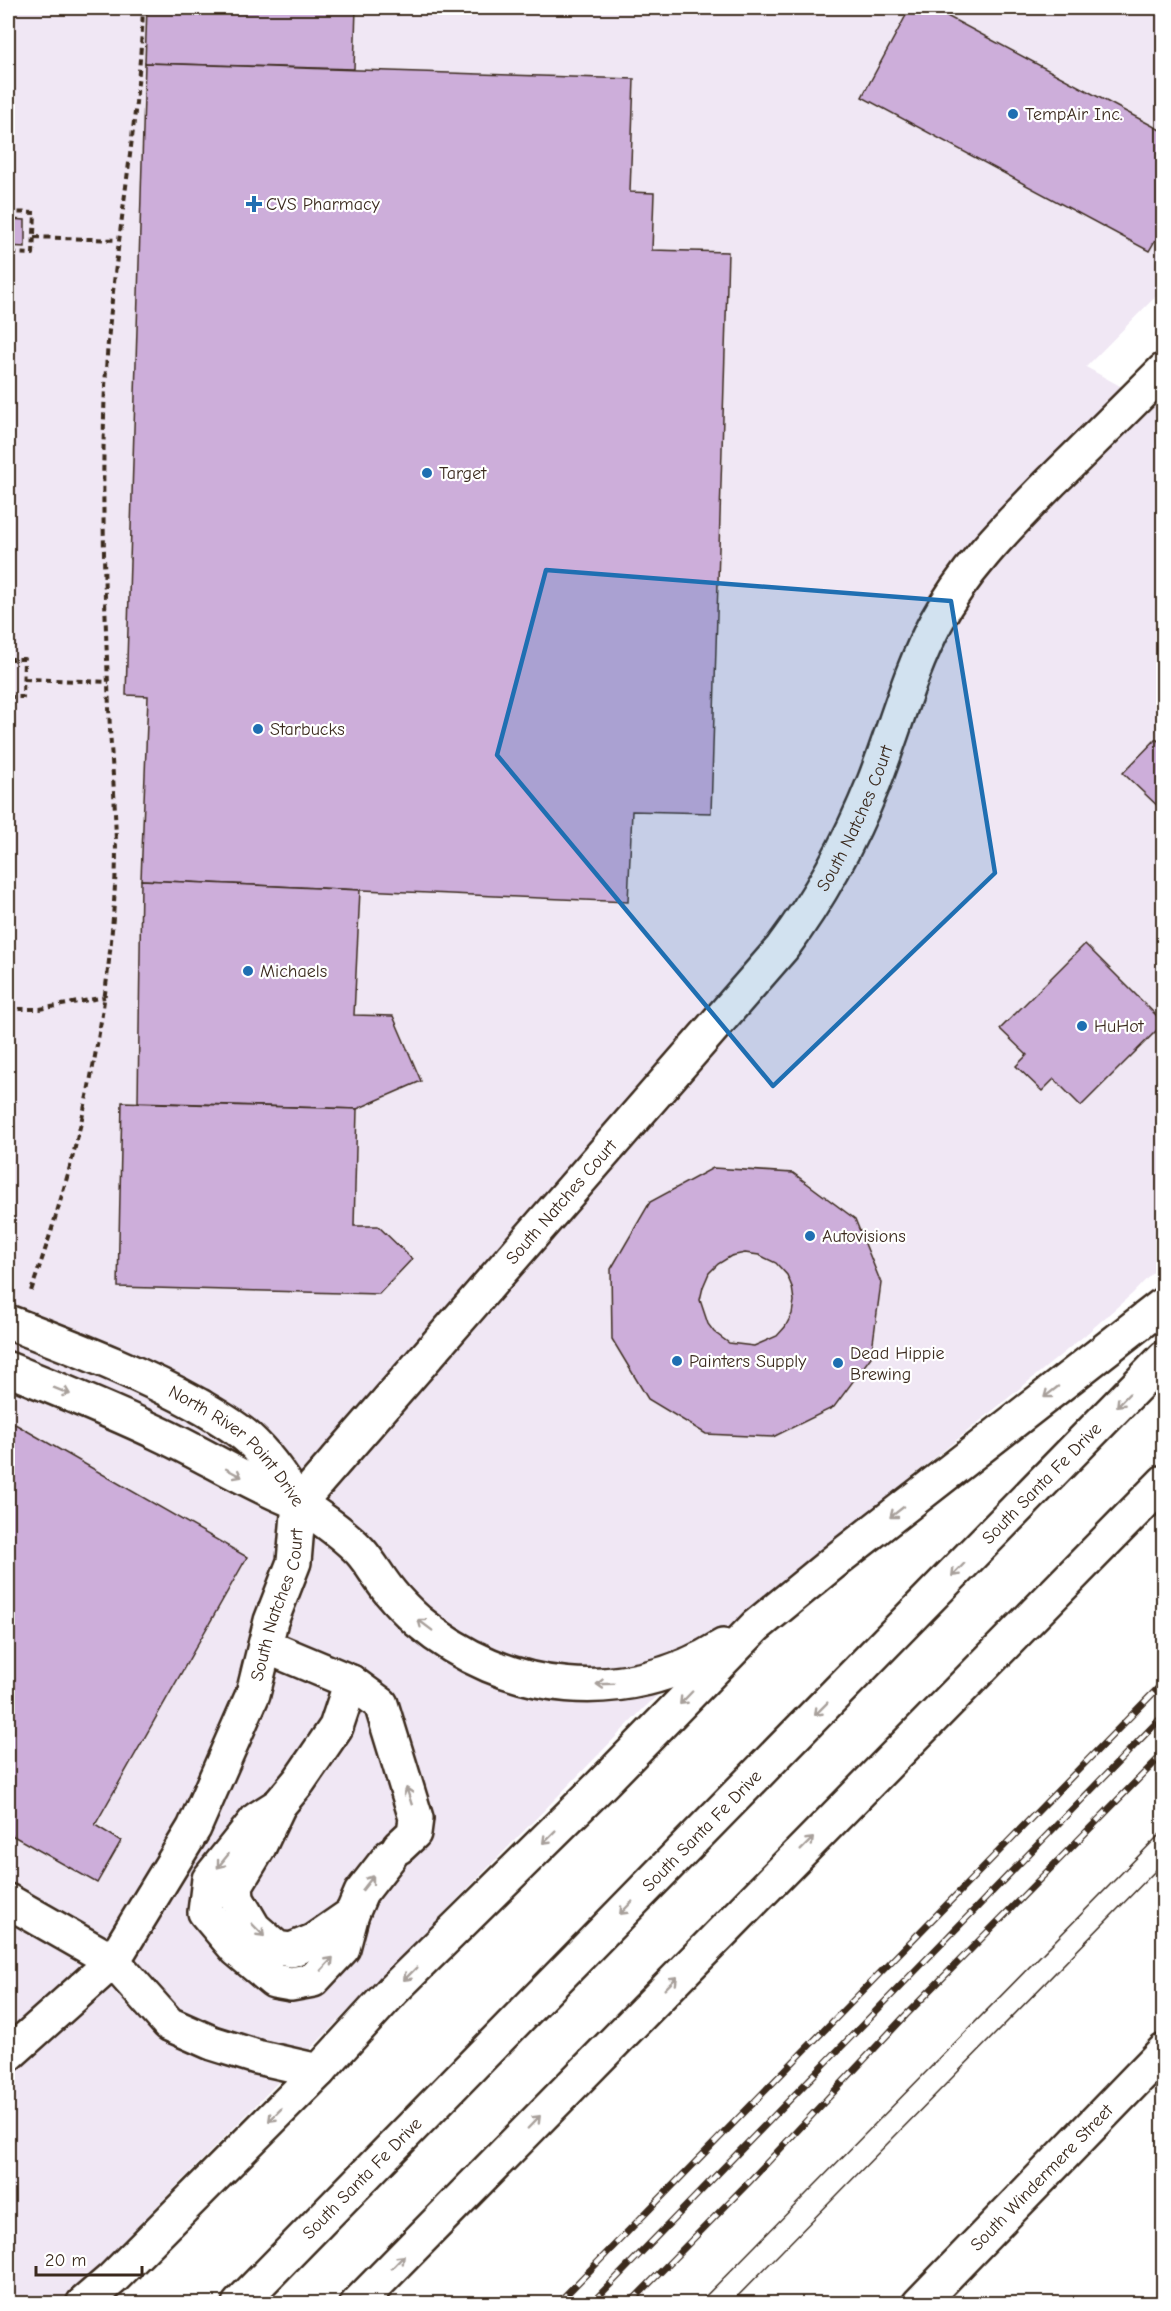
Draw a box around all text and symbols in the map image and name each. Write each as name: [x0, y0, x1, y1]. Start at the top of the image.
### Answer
place label: TempAir Inc.: [1025, 104, 1123, 125]
marker: TempAir Inc.: [1006, 107, 1020, 121]
place label: CVS Pharmacy: [266, 194, 381, 215]
marker: CVS Pharmacy: [247, 197, 261, 211]
place label: Target: [439, 463, 487, 484]
marker: Target: [420, 466, 434, 480]
place label: Starbucks: [270, 719, 345, 740]
marker: Starbucks: [251, 722, 265, 736]
street label: South Natches Court: [812, 742, 897, 895]
place label: Michaels: [260, 961, 327, 982]
marker: Michaels: [241, 964, 255, 978]
place label: HuHot: [1094, 1016, 1145, 1037]
marker: HuHot: [1075, 1019, 1089, 1033]
street label: South Natches Court: [501, 1135, 622, 1268]
place label: Autovisions: [822, 1226, 906, 1247]
marker: Autovisions: [803, 1229, 817, 1243]
place label: Dead Hippie Brewing: [850, 1343, 945, 1385]
place label: Painters Supply: [689, 1351, 807, 1372]
marker: Painters Supply: [670, 1354, 684, 1368]
marker: Dead Hippie Brewing: [831, 1356, 845, 1370]
street label: North River Point Drive: [165, 1381, 309, 1511]
one-way arrow: [1043, 1385, 1059, 1398]
one-way arrow: [52, 1386, 70, 1397]
one-way arrow: [1115, 1392, 1130, 1407]
street label: South Santa Fe Drive: [978, 1418, 1106, 1548]
one-way arrow: [225, 1467, 242, 1479]
one-way arrow: [890, 1506, 906, 1519]
street label: South Natches Court: [246, 1527, 307, 1683]
one-way arrow: [951, 1562, 965, 1577]
one-way arrow: [417, 1619, 433, 1632]
one-way arrow: [596, 1678, 616, 1690]
one-way arrow: [678, 1691, 693, 1706]
one-way arrow: [814, 1702, 829, 1717]
street label: South Santa Fe Drive: [638, 1765, 766, 1896]
one-way arrow: [403, 1787, 414, 1806]
one-way arrow: [541, 1830, 556, 1844]
one-way arrow: [800, 1837, 815, 1852]
one-way arrow: [217, 1853, 230, 1869]
one-way arrow: [362, 1876, 375, 1892]
one-way arrow: [619, 1901, 633, 1916]
one-way arrow: [250, 1923, 265, 1938]
one-way arrow: [320, 1957, 335, 1972]
one-way arrow: [402, 1966, 417, 1981]
one-way arrow: [663, 1976, 678, 1991]
street label: South Windermere Street: [966, 2099, 1118, 2255]
one-way arrow: [268, 2108, 283, 2122]
street label: South Santa Fe Drive: [298, 2113, 426, 2243]
one-way arrow: [527, 2115, 541, 2130]
scale bar: [36, 2239, 142, 2277]
text: 20 m: [45, 2250, 86, 2271]
one-way arrow: [390, 2254, 405, 2269]

